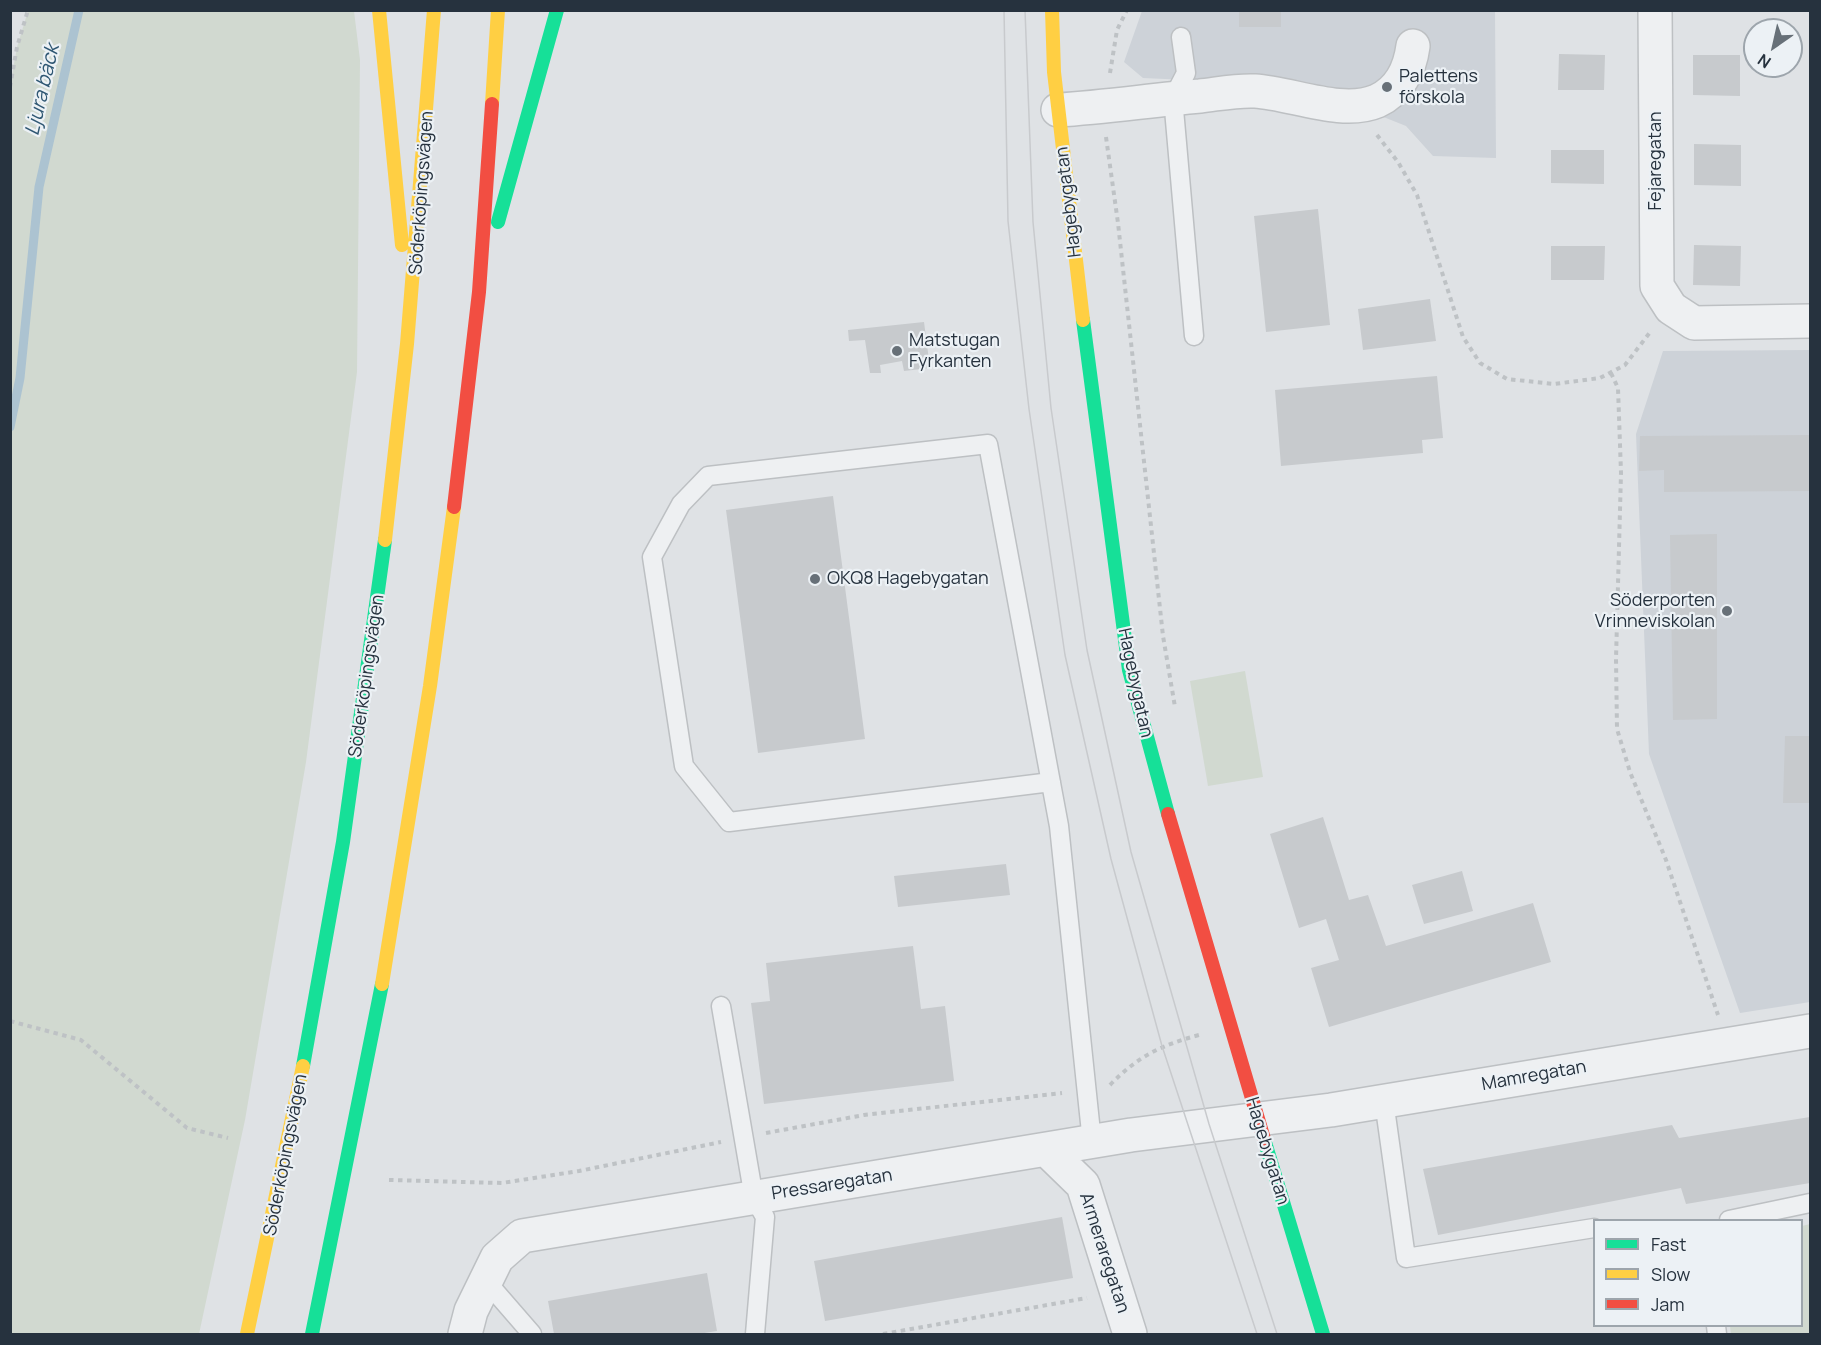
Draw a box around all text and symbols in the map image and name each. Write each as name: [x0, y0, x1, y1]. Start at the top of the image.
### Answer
north arrow: [1743, 18, 1803, 78]
water label: Ljura bäck: [21, 42, 65, 138]
text: N: [1753, 49, 1775, 74]
place label: Palettens förskola: [1399, 66, 1478, 109]
marker: Palettens förskola: [1380, 80, 1394, 94]
street label: Söderköpingsvägen: [405, 110, 439, 276]
street label: Fejaregatan: [1645, 111, 1667, 211]
street label: Hagebygatan: [1051, 145, 1087, 259]
place label: Matstugan Fyrkanten: [909, 330, 1000, 372]
marker: Matstugan Fyrkanten: [890, 344, 904, 358]
place label: OKQ8 Hagebygatan: [827, 568, 989, 590]
marker: OKQ8 Hagebygatan: [808, 572, 822, 586]
place label: Söderporten Vrinneviskolan: [1595, 590, 1715, 632]
street label: Söderköpingsvägen: [345, 593, 389, 759]
marker: Söderporten Vrinneviskolan: [1720, 604, 1734, 618]
street label: Hagebygatan: [1113, 626, 1157, 740]
street label: Mamregatan: [1480, 1056, 1588, 1096]
street label: Söderköpingsvägen: [260, 1072, 312, 1238]
street label: Hagebygatan: [1240, 1095, 1294, 1207]
street label: Pressaregatan: [770, 1165, 894, 1205]
street label: Armeraregatan: [1074, 1190, 1134, 1316]
legend: [1593, 1219, 1803, 1327]
text: Fast: [1651, 1232, 1686, 1256]
text: Slow: [1651, 1262, 1690, 1286]
text: Jam: [1651, 1292, 1685, 1316]

